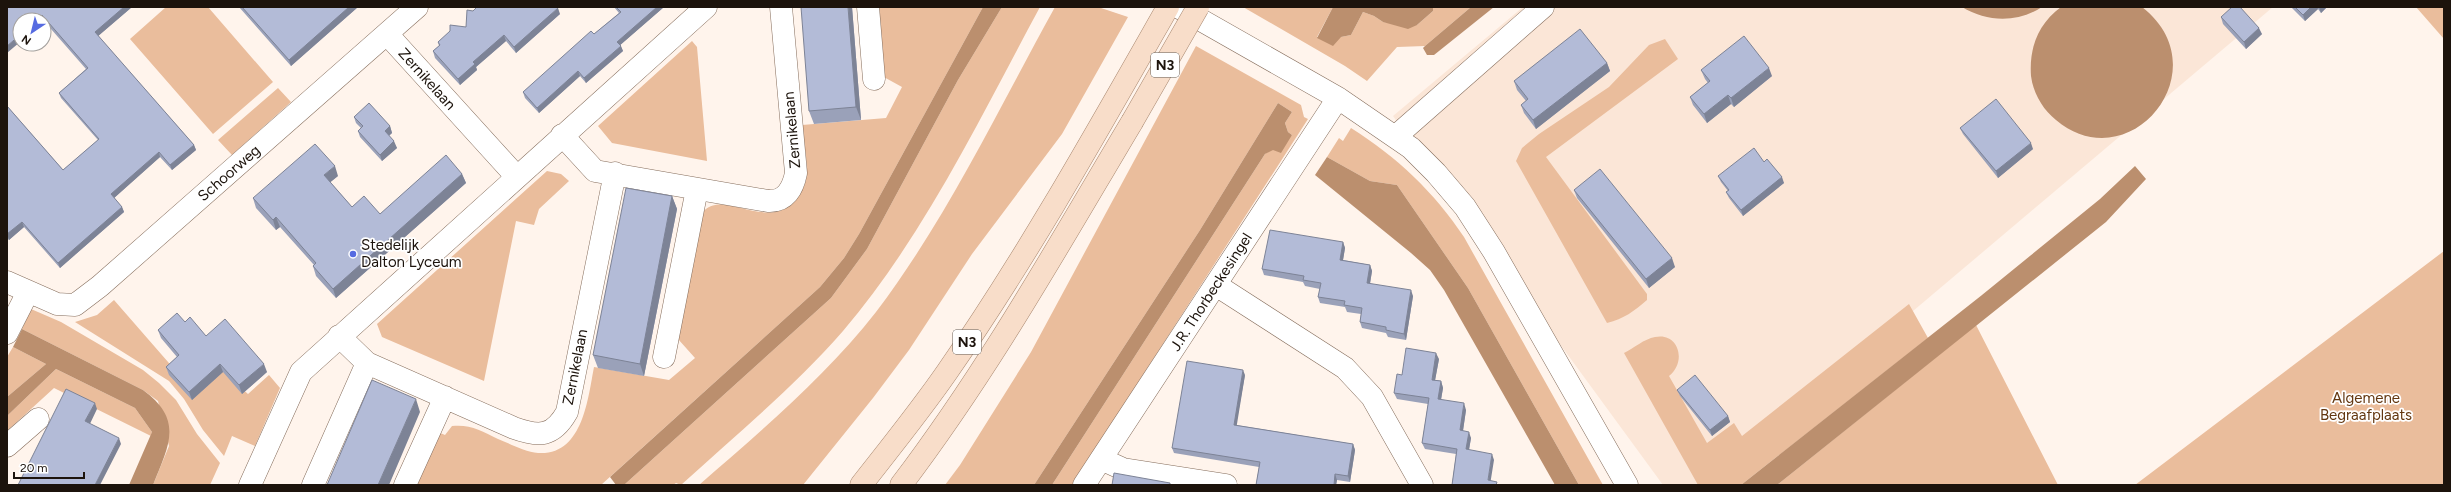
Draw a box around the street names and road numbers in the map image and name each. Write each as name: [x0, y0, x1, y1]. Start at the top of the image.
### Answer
street label: Zernikelaan: [395, 44, 459, 114]
road number: N3: [1151, 53, 1179, 77]
street label: Zernikelaan: [780, 91, 804, 169]
street label: Schoorweg: [194, 141, 264, 205]
street label: J.R. Thorbeckesingel: [1166, 230, 1256, 354]
street label: Zernikelaan: [559, 327, 591, 407]
road number: N3: [953, 330, 981, 354]

